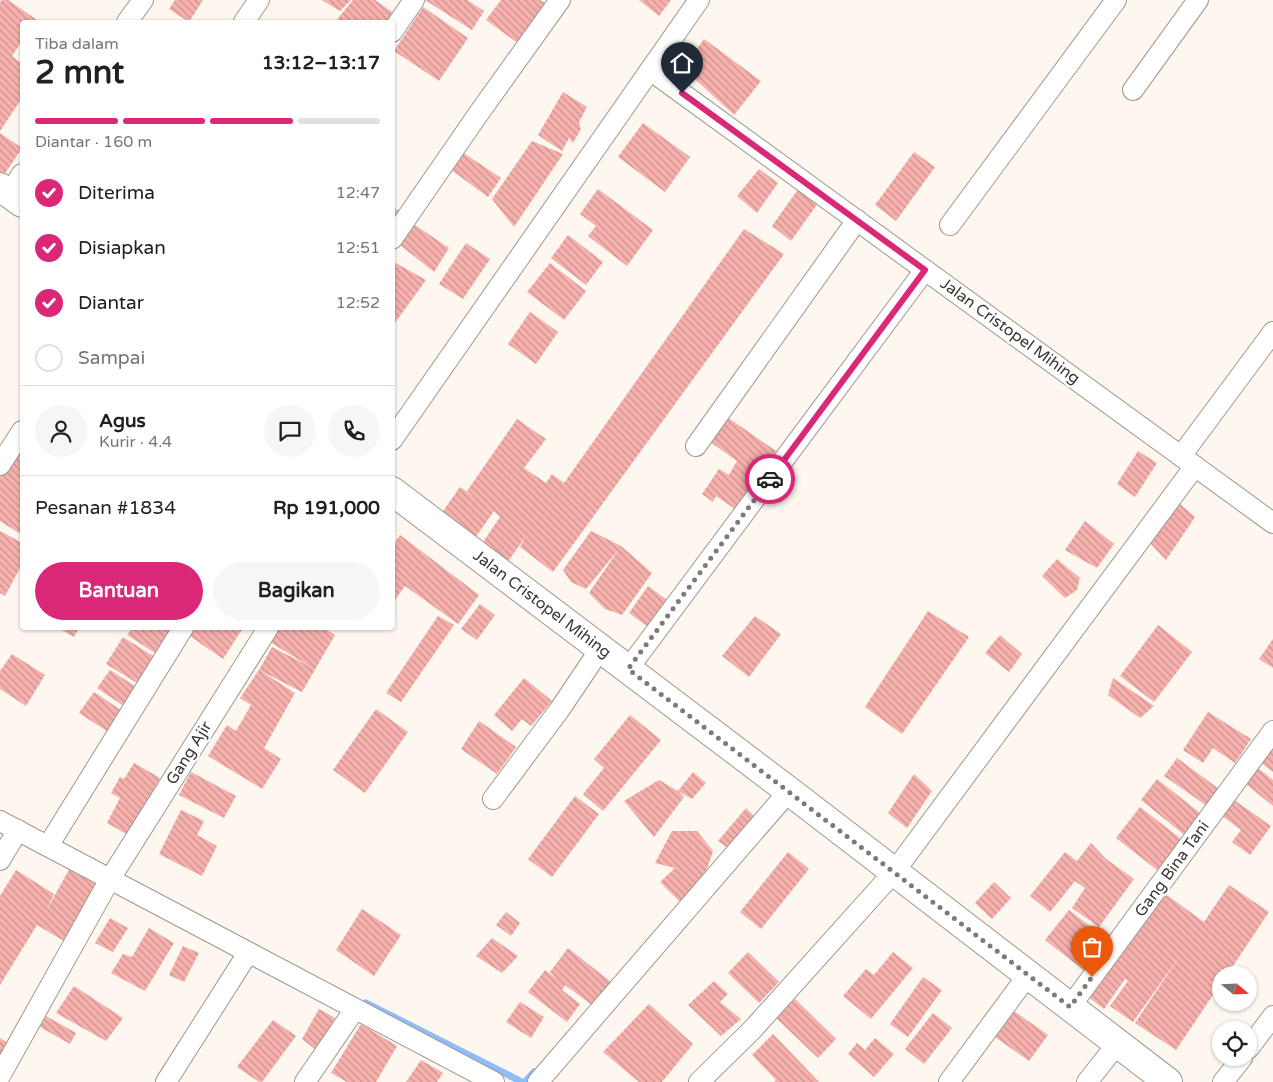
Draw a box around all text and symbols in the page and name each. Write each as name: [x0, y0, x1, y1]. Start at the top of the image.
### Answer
text: Tiba dalam: [35, 34, 119, 54]
pin: [661, 42, 703, 93]
icon: home: [668, 49, 696, 77]
text: 13:12–13:17: [262, 52, 380, 74]
text: 2 mnt: [35, 54, 124, 92]
text: Diantar · 160 m: [35, 132, 152, 152]
icon: check: [35, 179, 63, 207]
text: Diterima: [78, 182, 155, 204]
text: 12:47: [336, 183, 380, 203]
icon: check: [35, 234, 63, 262]
text: Disiapkan: [78, 237, 166, 259]
text: 12:51: [336, 238, 380, 258]
street label: Jalan Cristopel Mihing: [936, 274, 1084, 388]
icon: check: [35, 289, 63, 317]
text: Diantar: [78, 292, 144, 314]
text: 12:52: [336, 293, 380, 313]
text: Sampai: [78, 347, 145, 369]
button: person: [35, 405, 87, 457]
button: chat: [264, 405, 316, 457]
button: phone: [328, 405, 380, 457]
text: Agus: [99, 410, 146, 432]
text: Kurir · 4.4: [99, 432, 172, 452]
courier: [745, 454, 795, 504]
icon: car: [756, 465, 784, 493]
text: Pesanan #1834: [35, 497, 176, 519]
text: Rp 191,000: [273, 497, 380, 519]
street label: Jalan Cristopel Mihing: [469, 545, 615, 663]
button: Bantuan: [35, 562, 203, 620]
button: Bagikan: [213, 562, 380, 620]
street label: Gang Ajir: [162, 717, 217, 788]
street label: Gang Bina Tani: [1130, 817, 1214, 921]
pin: [1071, 926, 1113, 977]
icon: bag: [1078, 933, 1106, 961]
north arrow: [1212, 966, 1258, 1011]
map controls: [1212, 966, 1257, 1066]
button: locate: [1212, 1021, 1257, 1066]

